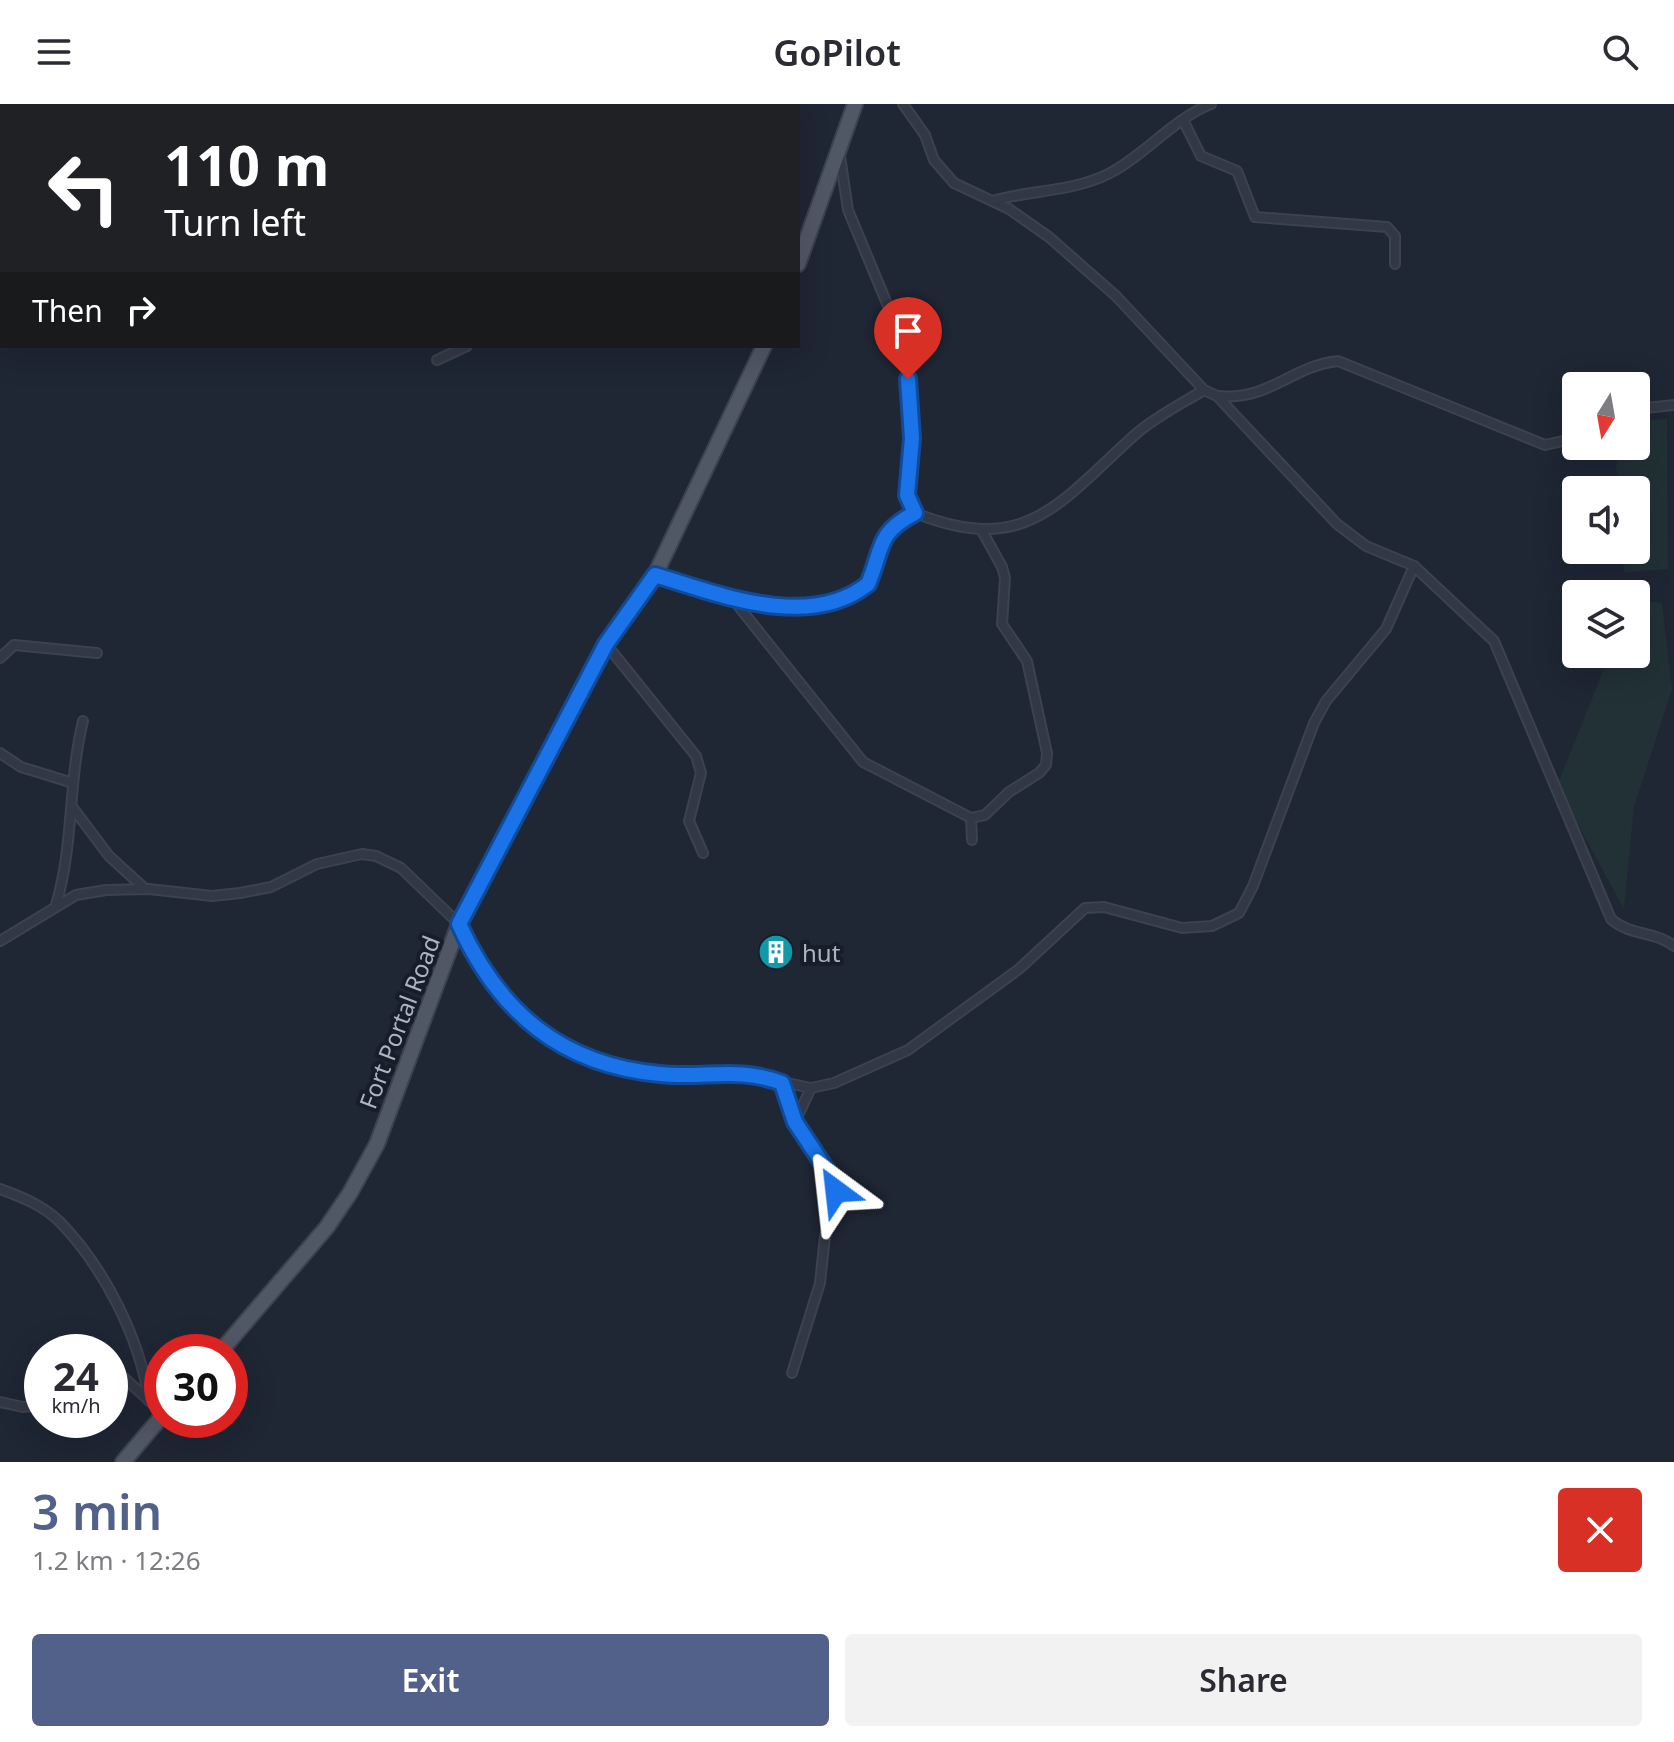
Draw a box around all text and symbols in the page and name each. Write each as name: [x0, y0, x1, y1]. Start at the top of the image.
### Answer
text: GoPilot: [773, 28, 901, 77]
icon: menu: [32, 30, 76, 74]
icon: search: [1598, 30, 1642, 74]
text: 110 m: [164, 126, 329, 202]
icon: left: [32, 136, 136, 240]
text: Turn left: [164, 198, 306, 247]
icon: right: [119, 288, 163, 332]
text: Then: [32, 290, 103, 331]
pin: [874, 297, 942, 379]
icon: arrive: [886, 309, 930, 353]
north arrow: [1562, 372, 1650, 460]
map controls: [1562, 372, 1650, 668]
button: sound: [1562, 476, 1650, 564]
button: layers: [1562, 580, 1650, 668]
street label: Fort Portal Road: [351, 931, 447, 1113]
building icon: hut: [757, 933, 795, 971]
place label: hut: [802, 936, 841, 969]
position arrow: [794, 1149, 878, 1233]
speed limit sign: 30: [144, 1334, 248, 1438]
text: 24: [53, 1348, 99, 1403]
text: km/h: [51, 1392, 101, 1419]
text: 3 min: [32, 1479, 162, 1544]
button: close: [1558, 1488, 1642, 1572]
text: 1.2 km · 12:26: [32, 1542, 201, 1578]
button: Exit: [32, 1634, 829, 1726]
button: Share: [845, 1634, 1642, 1726]

